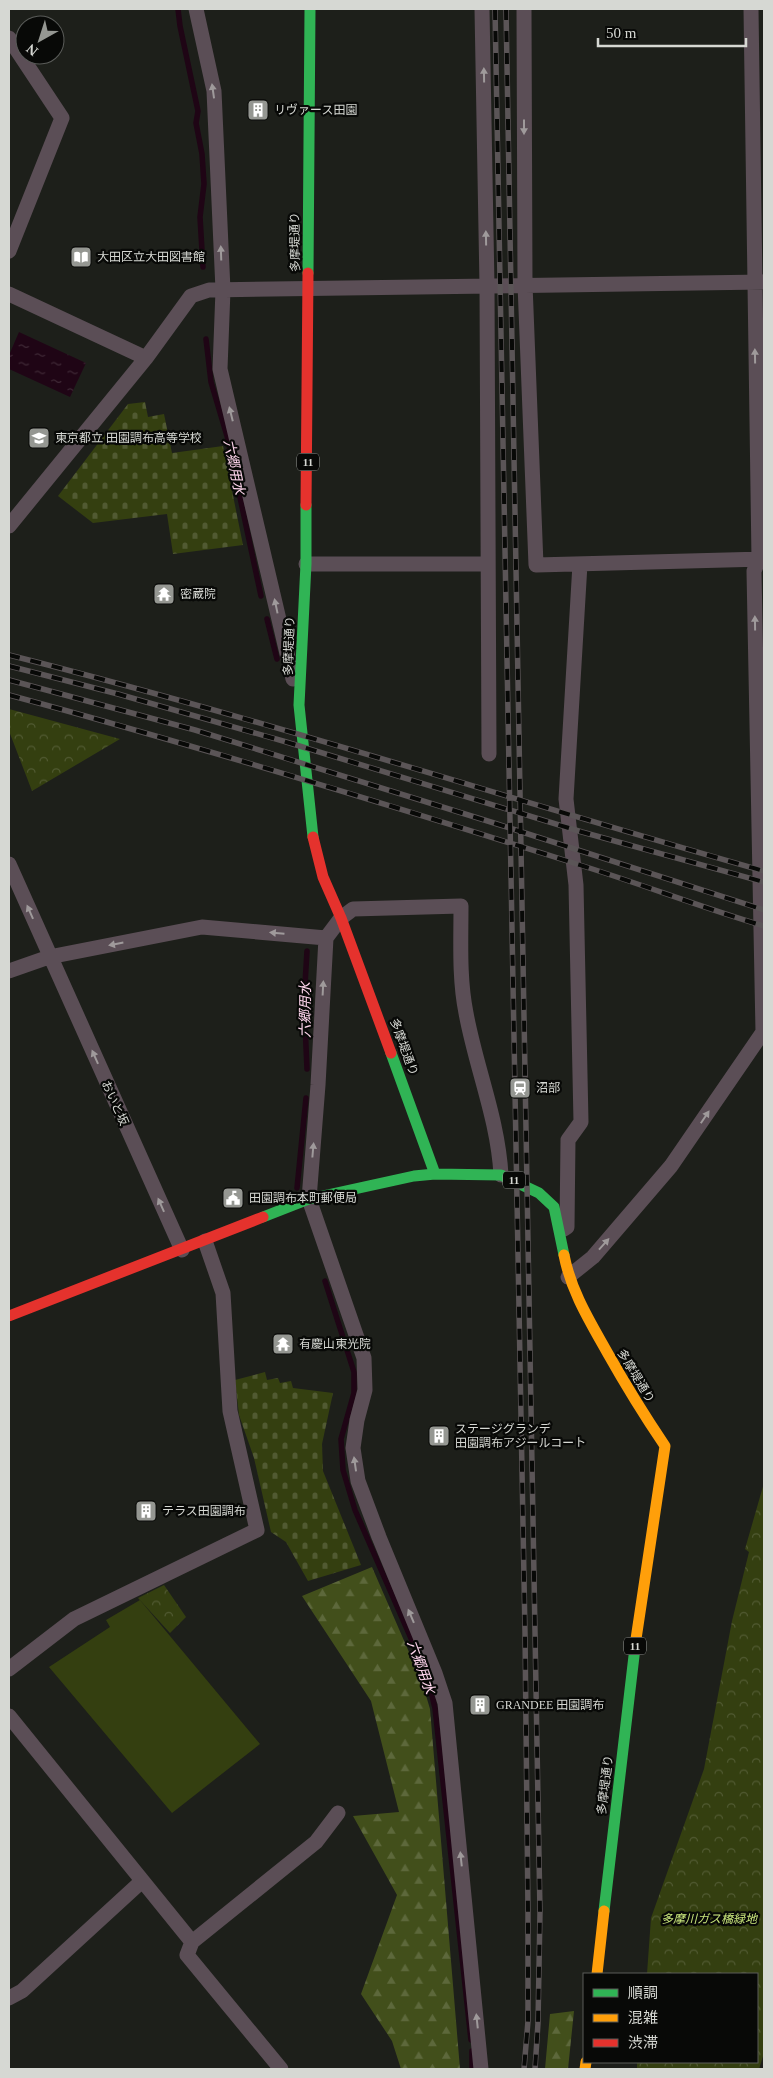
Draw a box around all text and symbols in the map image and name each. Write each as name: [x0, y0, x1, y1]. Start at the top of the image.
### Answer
north arrow: [15, 15, 65, 65]
scale bar: [598, 15, 746, 47]
text: 50 m: [606, 25, 637, 41]
text: N: [23, 41, 41, 59]
one-way arrow: [479, 67, 487, 83]
one-way arrow: [209, 82, 217, 98]
building icon: リヴァース田園: [246, 98, 270, 122]
place label: リヴァース田園: [274, 103, 357, 117]
one-way arrow: [520, 120, 528, 136]
street label: 多摩堤通り: [287, 212, 303, 272]
one-way arrow: [482, 229, 490, 245]
library icon: 大田区立大田図書館: [69, 245, 93, 269]
one-way arrow: [217, 245, 225, 261]
place label: 大田区立大田図書館: [97, 250, 205, 264]
one-way arrow: [751, 348, 759, 364]
one-way arrow: [227, 406, 235, 421]
school or university icon: 東京都立 田園調布高等学校: [27, 426, 51, 450]
place label: 東京都立 田園調布高等学校: [55, 431, 202, 445]
water label: 六郷用水: [221, 438, 248, 498]
road number: 11: [297, 454, 319, 471]
temple icon: 密蔵院: [152, 582, 176, 606]
place label: 密蔵院: [180, 587, 216, 601]
one-way arrow: [272, 599, 280, 614]
one-way arrow: [751, 615, 759, 631]
street label: 多摩堤通り: [281, 616, 297, 676]
one-way arrow: [25, 905, 33, 919]
one-way arrow: [269, 929, 285, 937]
one-way arrow: [108, 940, 124, 948]
water label: 六郷用水: [298, 980, 313, 1038]
one-way arrow: [320, 980, 328, 996]
street label: 多摩堤通り: [387, 1016, 421, 1078]
one-way arrow: [90, 1050, 98, 1064]
station icon: 沼部: [508, 1076, 532, 1100]
street label: おいと坂: [99, 1078, 131, 1128]
place label: 沼部: [536, 1081, 560, 1095]
one-way arrow: [700, 1110, 710, 1124]
one-way arrow: [309, 1142, 317, 1158]
road number: 11: [503, 1172, 525, 1188]
public building icon: 田園調布本町郵便局: [221, 1186, 245, 1210]
place label: 田園調布本町郵便局: [249, 1191, 357, 1205]
one-way arrow: [157, 1198, 165, 1212]
one-way arrow: [598, 1239, 610, 1251]
temple icon: 有慶山東光院: [271, 1332, 295, 1356]
place label: 有慶山東光院: [299, 1337, 371, 1351]
street label: 多摩堤通り: [615, 1347, 657, 1405]
place label: ステージグランデ 田園調布アジールコート: [455, 1422, 586, 1450]
building icon: ステージグランデ 田園調布アジールコート: [427, 1424, 451, 1448]
one-way arrow: [351, 1456, 359, 1472]
building icon: テラス田園調布: [134, 1499, 158, 1523]
place label: テラス田園調布: [162, 1504, 246, 1518]
one-way arrow: [407, 1609, 415, 1623]
water label: 六郷用水: [404, 1638, 438, 1698]
road number: 11: [624, 1638, 646, 1654]
building icon: GRANDEE 田園調布: [468, 1693, 492, 1717]
place label: GRANDEE 田園調布: [496, 1698, 604, 1712]
street label: 多摩堤通り: [594, 1754, 616, 1816]
one-way arrow: [457, 1851, 465, 1867]
park label: 多摩川ガス橋緑地: [661, 1912, 759, 1926]
legend: [583, 1973, 758, 2063]
text: 順調: [628, 1985, 658, 2001]
text: 混雑: [628, 2010, 658, 2026]
one-way arrow: [472, 2012, 480, 2028]
text: 渋滞: [628, 2035, 658, 2051]

